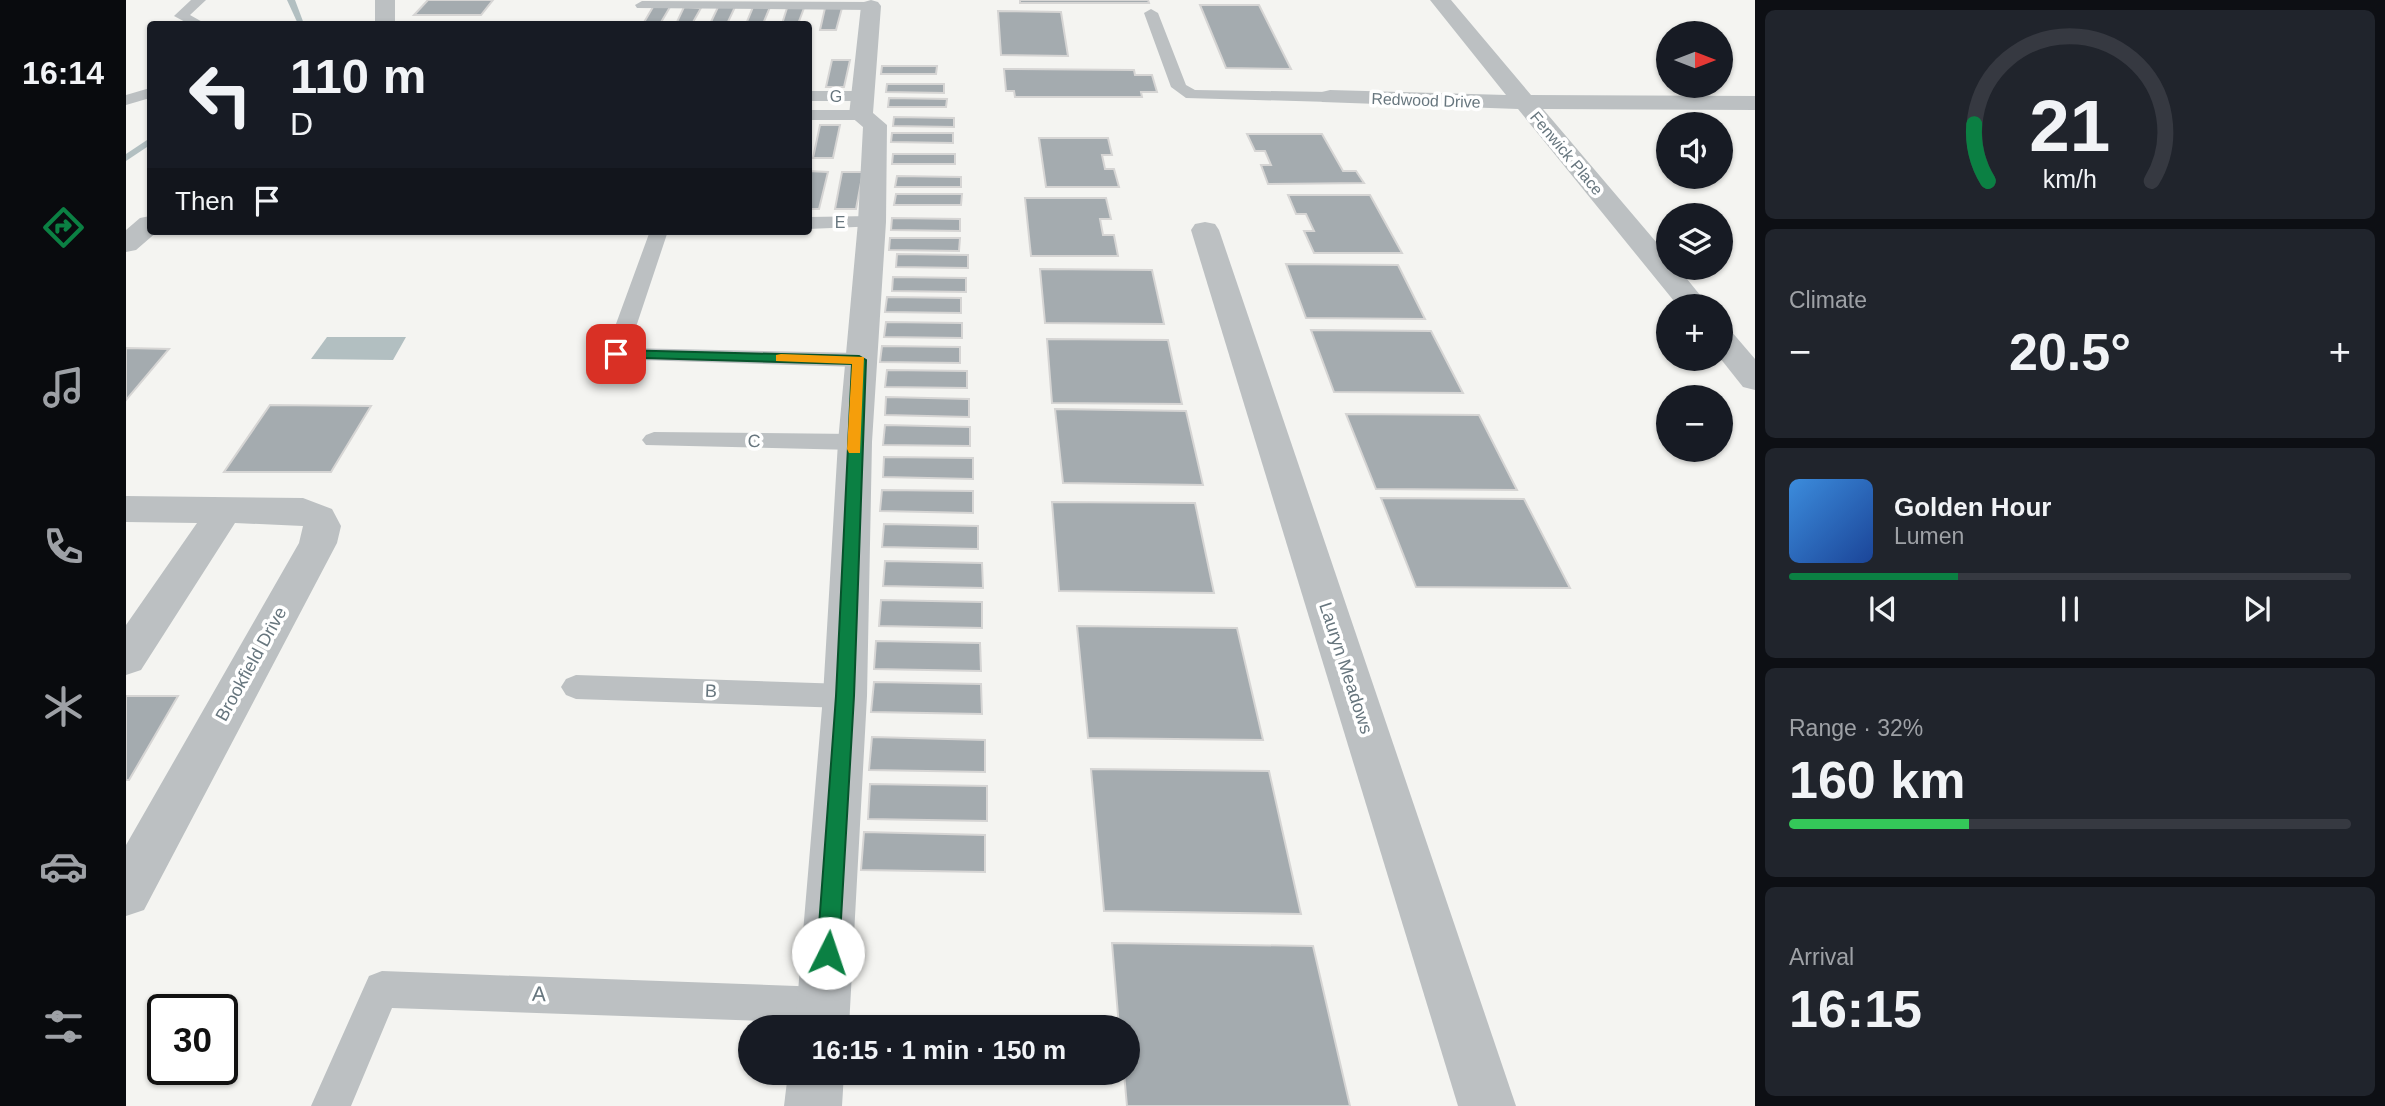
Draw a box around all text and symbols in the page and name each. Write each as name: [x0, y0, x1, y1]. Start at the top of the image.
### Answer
north arrow: [1656, 21, 1732, 98]
map controls: [1656, 21, 1733, 462]
icon: left: [175, 49, 266, 140]
text: 110 m: [290, 49, 426, 103]
text: 16:14: [22, 55, 104, 91]
text: 21: [2030, 85, 2110, 166]
street label: G: [830, 88, 842, 105]
street label: Redwood Drive: [1371, 90, 1481, 111]
text: D: [290, 106, 313, 142]
street label: Fenwick Place: [1527, 108, 1606, 198]
button: sound: [1656, 112, 1733, 189]
text: km/h: [2043, 164, 2097, 192]
icon: arrive: [248, 182, 286, 220]
text: Then: [175, 186, 234, 216]
icon: directions: [39, 203, 88, 252]
button: layers: [1656, 203, 1733, 280]
street label: E: [835, 214, 845, 231]
text: Climate: [1789, 287, 1867, 313]
button: +: [1656, 294, 1733, 371]
text: 20.5°: [2009, 323, 2131, 381]
pin: [586, 324, 646, 384]
text: −: [1789, 331, 1811, 373]
text: +: [2329, 331, 2351, 373]
icon: arrive: [597, 335, 635, 373]
icon: music: [39, 363, 88, 412]
button: −: [1656, 385, 1733, 462]
street label: C: [747, 431, 761, 451]
text: Golden Hour: [1894, 492, 2051, 522]
icon: phone: [39, 522, 88, 571]
text: Lumen: [1894, 523, 1964, 549]
icon: previous: [1864, 590, 1902, 628]
icon: pause: [2051, 590, 2089, 628]
icon: next: [2238, 590, 2276, 628]
street label: Lauryn Meadows: [1315, 600, 1377, 736]
street label: Brookfield Drive: [211, 604, 291, 724]
street label: B: [705, 681, 717, 701]
icon: climate: [39, 682, 88, 731]
text: Range · 32%: [1789, 715, 1923, 741]
text: 160 km: [1789, 751, 1965, 809]
icon: car: [39, 842, 88, 891]
position arrow: [791, 916, 865, 990]
text: Arrival: [1789, 944, 1854, 970]
text: 16:15: [1789, 980, 1922, 1038]
street label: A: [532, 982, 546, 1005]
speed limit sign: 30: [147, 994, 238, 1085]
icon: filters: [39, 1002, 88, 1051]
text: 16:15 · 1 min · 150 m: [812, 1035, 1066, 1065]

